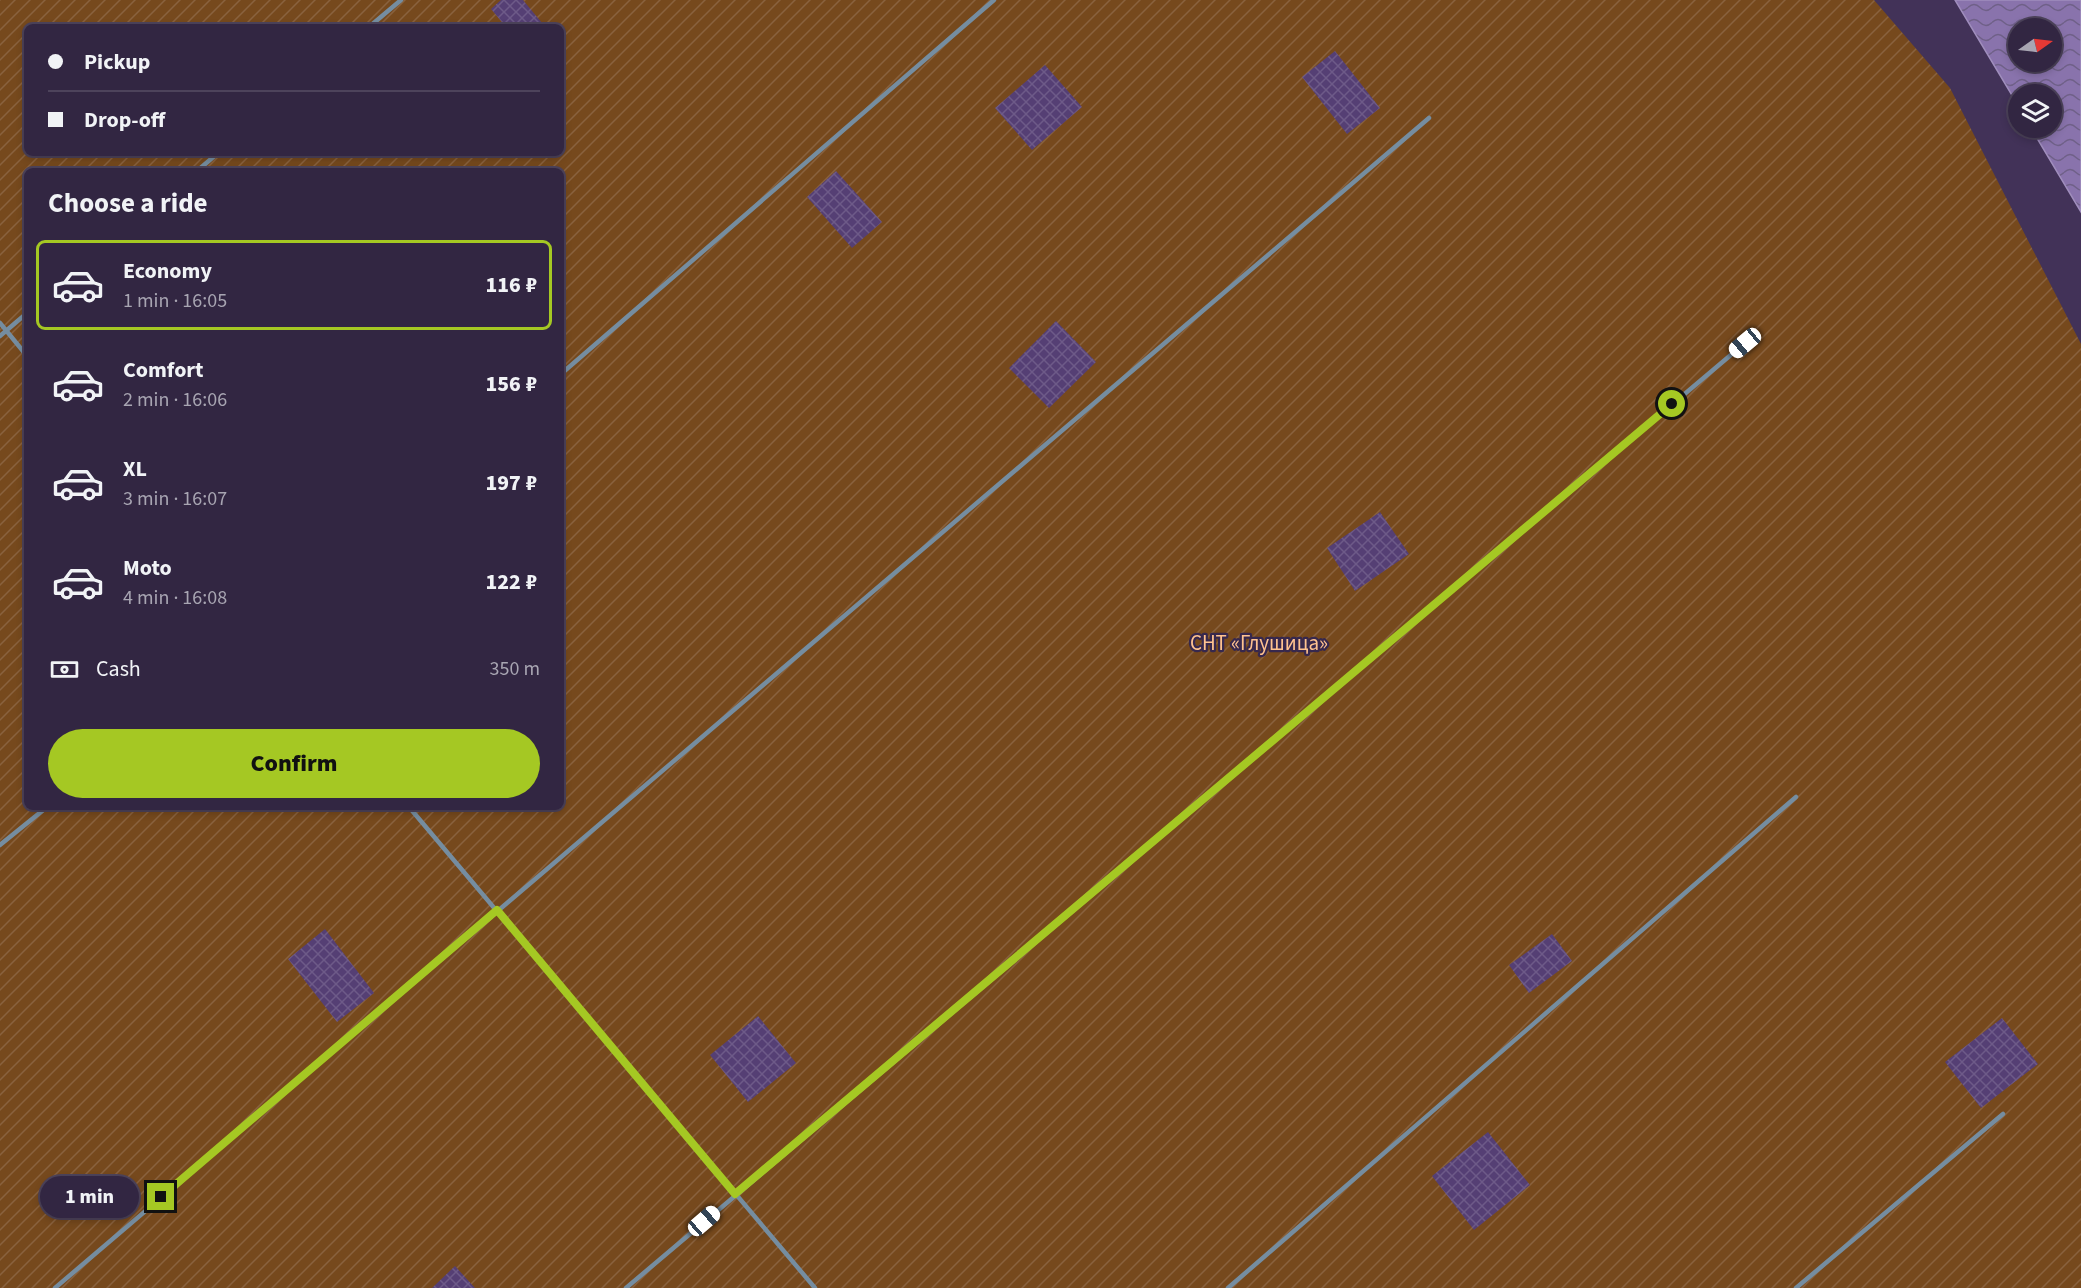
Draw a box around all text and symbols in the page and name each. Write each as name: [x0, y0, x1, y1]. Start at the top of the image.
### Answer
north arrow: [2008, 18, 2062, 72]
map controls: [2008, 18, 2062, 138]
text: Pickup: [84, 46, 150, 78]
button: layers: [2008, 84, 2062, 138]
text: Drop-off: [84, 104, 165, 136]
text: Choose a ride: [48, 184, 208, 223]
text: Economy: [123, 255, 212, 287]
icon: car: [51, 258, 105, 312]
text: 116 ₽: [486, 269, 537, 301]
text: 1 min · 16:05: [123, 287, 227, 315]
car: [1725, 325, 1765, 361]
text: Comfort: [123, 354, 204, 386]
icon: car: [51, 357, 105, 411]
text: 156 ₽: [486, 368, 537, 400]
text: 2 min · 16:06: [123, 386, 227, 414]
route start: [1658, 390, 1685, 417]
text: XL: [123, 453, 147, 485]
icon: car: [51, 456, 105, 510]
text: 197 ₽: [486, 467, 537, 499]
text: 3 min · 16:07: [123, 485, 227, 513]
text: Moto: [123, 552, 172, 584]
icon: car: [51, 555, 105, 609]
text: 122 ₽: [486, 566, 537, 598]
text: 4 min · 16:08: [123, 584, 227, 612]
park label: СНТ «Глушица»: [1190, 628, 1328, 658]
icon: cash: [48, 653, 81, 686]
text: Cash: [96, 653, 141, 685]
text: 350 m: [490, 655, 540, 683]
button: Confirm: [48, 729, 540, 798]
callout: 1 min: [41, 1176, 140, 1218]
text: 1 min: [65, 1183, 114, 1211]
route end: [147, 1183, 174, 1210]
car: [685, 1202, 723, 1240]

